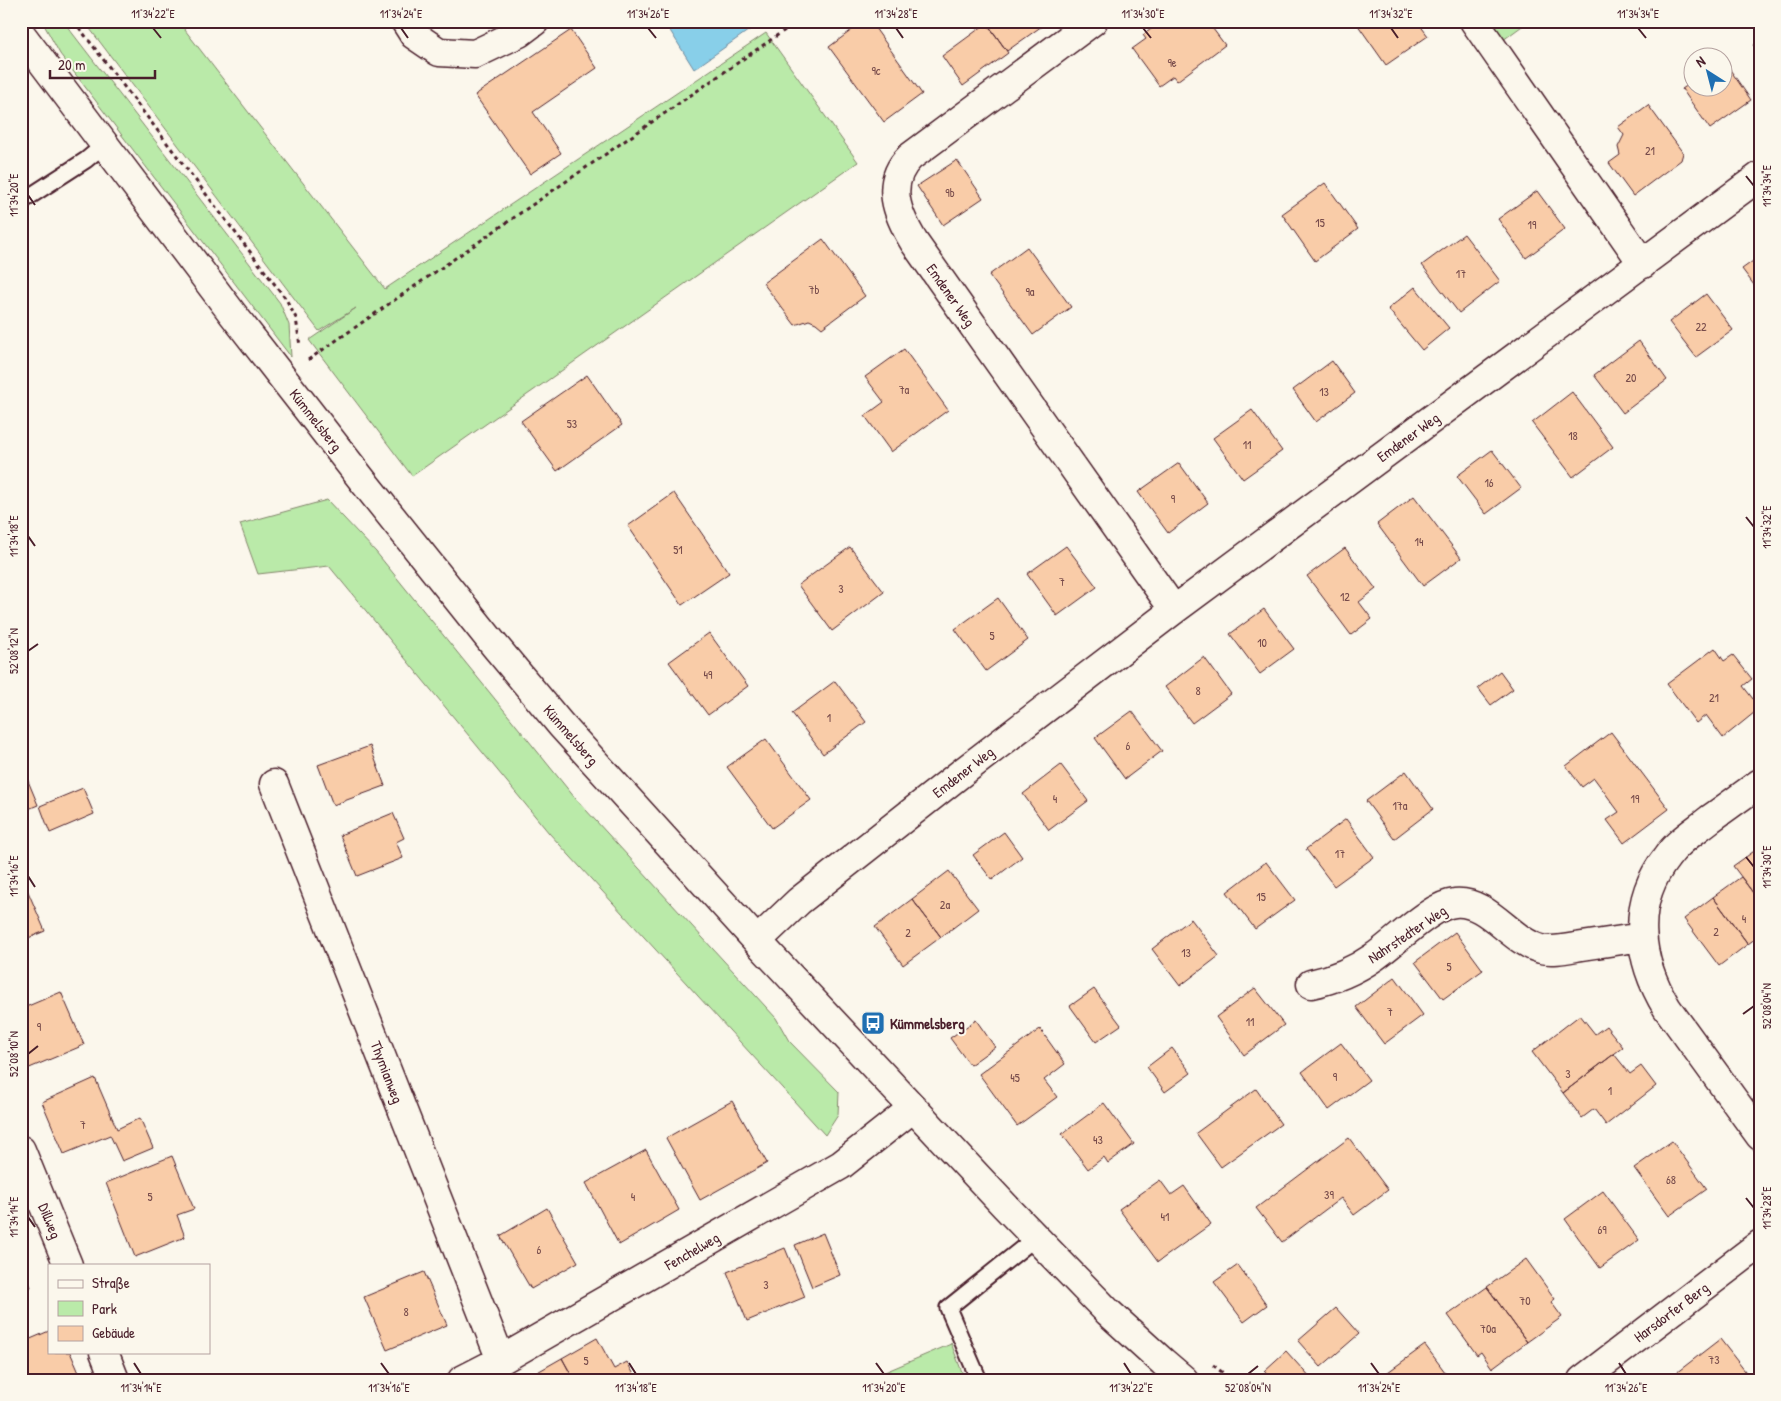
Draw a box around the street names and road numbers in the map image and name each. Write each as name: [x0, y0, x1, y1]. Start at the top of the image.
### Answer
street label: Emdener Weg: [922, 259, 981, 331]
street label: Kümmelsberg: [285, 384, 347, 456]
street label: Emdener Weg: [1372, 407, 1444, 467]
street label: Kümmelsberg: [539, 700, 604, 770]
street label: Emdener Weg: [928, 741, 998, 803]
street label: Nahrstedter Weg: [1363, 900, 1451, 968]
street label: Thymianweg: [365, 1038, 409, 1107]
street label: Dillweg: [33, 1200, 67, 1242]
street label: Fenchelweg: [660, 1227, 724, 1276]
street label: Harsdorfer Berg: [1629, 1277, 1713, 1347]

